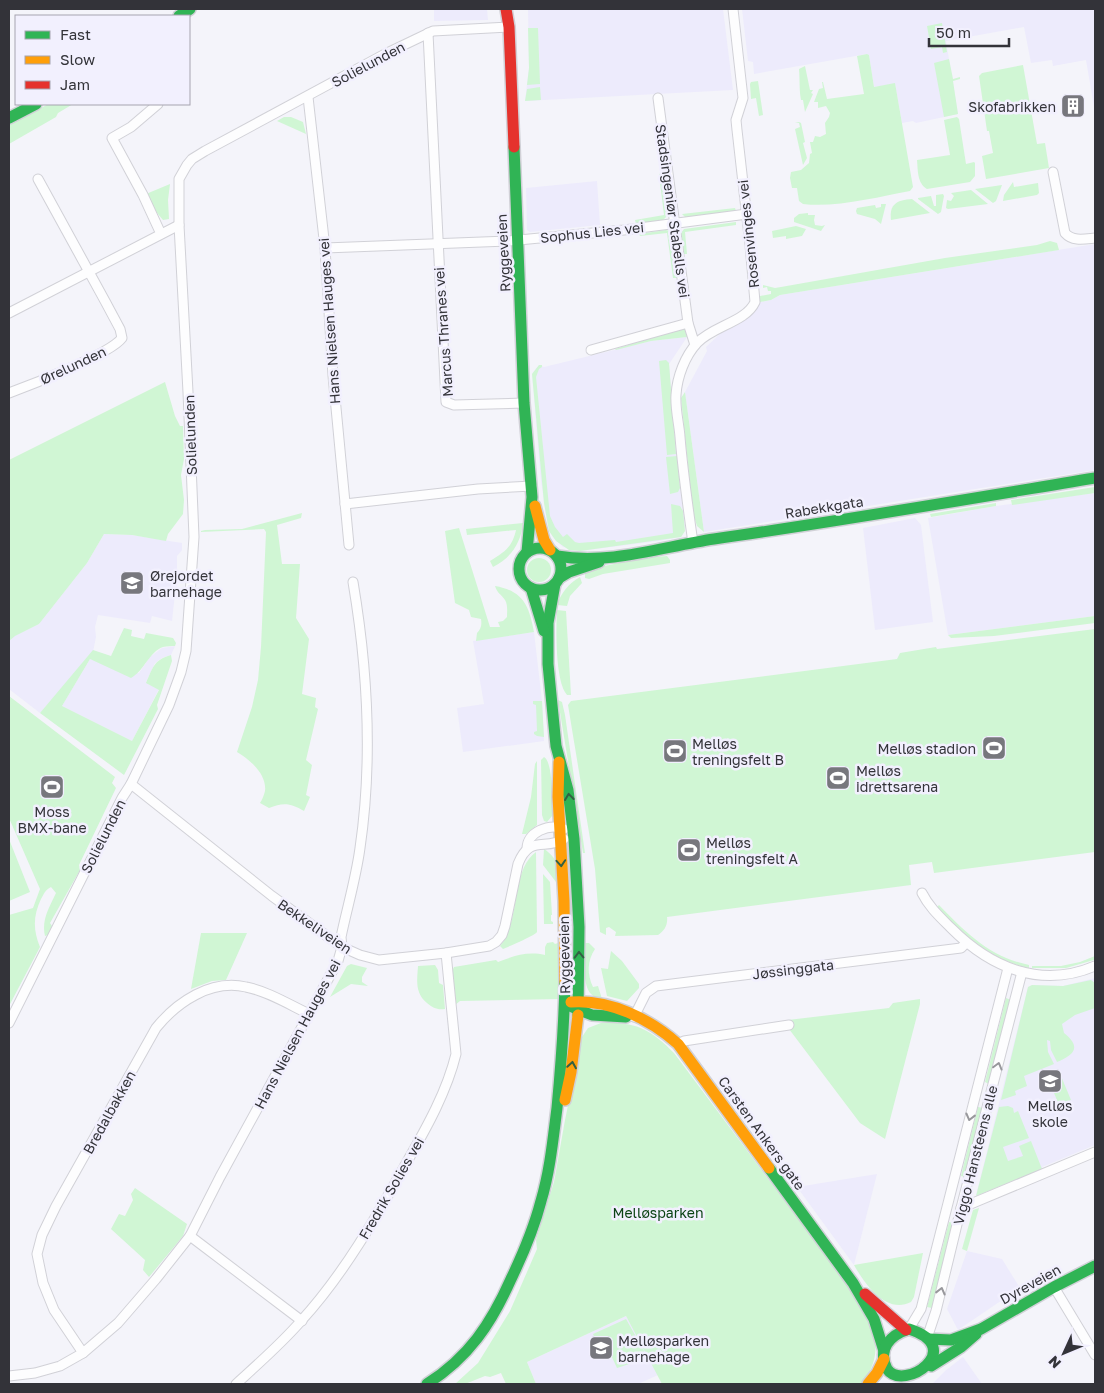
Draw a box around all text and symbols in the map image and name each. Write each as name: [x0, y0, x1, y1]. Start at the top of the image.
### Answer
legend: [15, 15, 190, 105]
scale bar: [929, 15, 1009, 47]
text: 50 m: [936, 23, 971, 41]
text: Fast: [60, 25, 91, 43]
street label: Solielunden: [328, 38, 408, 90]
text: Slow: [60, 50, 95, 68]
text: Jam: [60, 75, 90, 93]
building icon: Skofabrikken: [1060, 93, 1086, 119]
place label: Skofabrikken: [968, 98, 1056, 115]
street label: Stadsingeniør Stabells vei: [652, 123, 694, 299]
street label: Rosenvinges vei: [734, 179, 762, 289]
street label: Ryggeveien: [492, 213, 514, 293]
street label: Sophus Lies vei: [539, 218, 645, 246]
street label: Hans Nielsen Hauges vei: [315, 237, 343, 405]
street label: Marcus Thranes vei: [430, 267, 456, 397]
street label: Ørelunden: [37, 342, 109, 388]
street label: Solielunden: [180, 394, 200, 476]
street label: Rabekkgata: [783, 492, 865, 522]
place label: Ørejordet barnehage: [150, 567, 222, 600]
school or university icon: Ørejordet barnehage: [119, 570, 145, 596]
place label: Melløs treningsfelt B: [692, 735, 784, 768]
sports icon: Melløs stadion: [981, 735, 1007, 761]
sports icon: Melløs treningsfelt B: [662, 738, 688, 764]
place label: Melløs stadion: [877, 740, 976, 757]
place label: Melløs idrettsarena: [856, 762, 938, 795]
sports icon: Melløs idrettsarena: [825, 765, 851, 791]
sports icon: Moss BMX-bane: [39, 774, 65, 800]
one-way arrow: [564, 793, 575, 801]
street label: Solielunden: [77, 796, 129, 876]
place label: Moss BMX-bane: [17, 803, 87, 836]
place label: Melløs treningsfelt A: [706, 834, 798, 867]
sports icon: Melløs treningsfelt A: [676, 837, 702, 863]
one-way arrow: [556, 859, 567, 867]
street label: Bekkeliveien: [275, 895, 355, 957]
street label: Ryggeveien: [555, 916, 573, 994]
one-way arrow: [574, 950, 584, 958]
street label: Hans Nielsen Hauges vei: [250, 956, 344, 1112]
street label: Jøssinggata: [751, 956, 835, 982]
one-way arrow: [566, 1061, 577, 1069]
one-way arrow: [992, 1061, 1003, 1070]
street label: Bredalbakken: [79, 1067, 139, 1157]
school or university icon: Melløs skole: [1037, 1068, 1063, 1094]
street label: Carsten Ankers gate: [715, 1073, 809, 1193]
street label: Viggo Hansteens alle: [949, 1084, 1001, 1226]
place label: Melløs skole: [1028, 1097, 1072, 1130]
one-way arrow: [965, 1113, 976, 1122]
street label: Fredrik Solies vei: [355, 1134, 427, 1242]
park label: Melløsparken: [612, 1204, 704, 1221]
street label: Dyreveien: [997, 1260, 1063, 1308]
one-way arrow: [935, 1286, 946, 1295]
north arrow: [1039, 1328, 1089, 1378]
place label: Melløsparken barnehage: [618, 1332, 709, 1365]
school or university icon: Melløsparken barnehage: [588, 1335, 614, 1361]
text: N: [1044, 1353, 1064, 1372]

